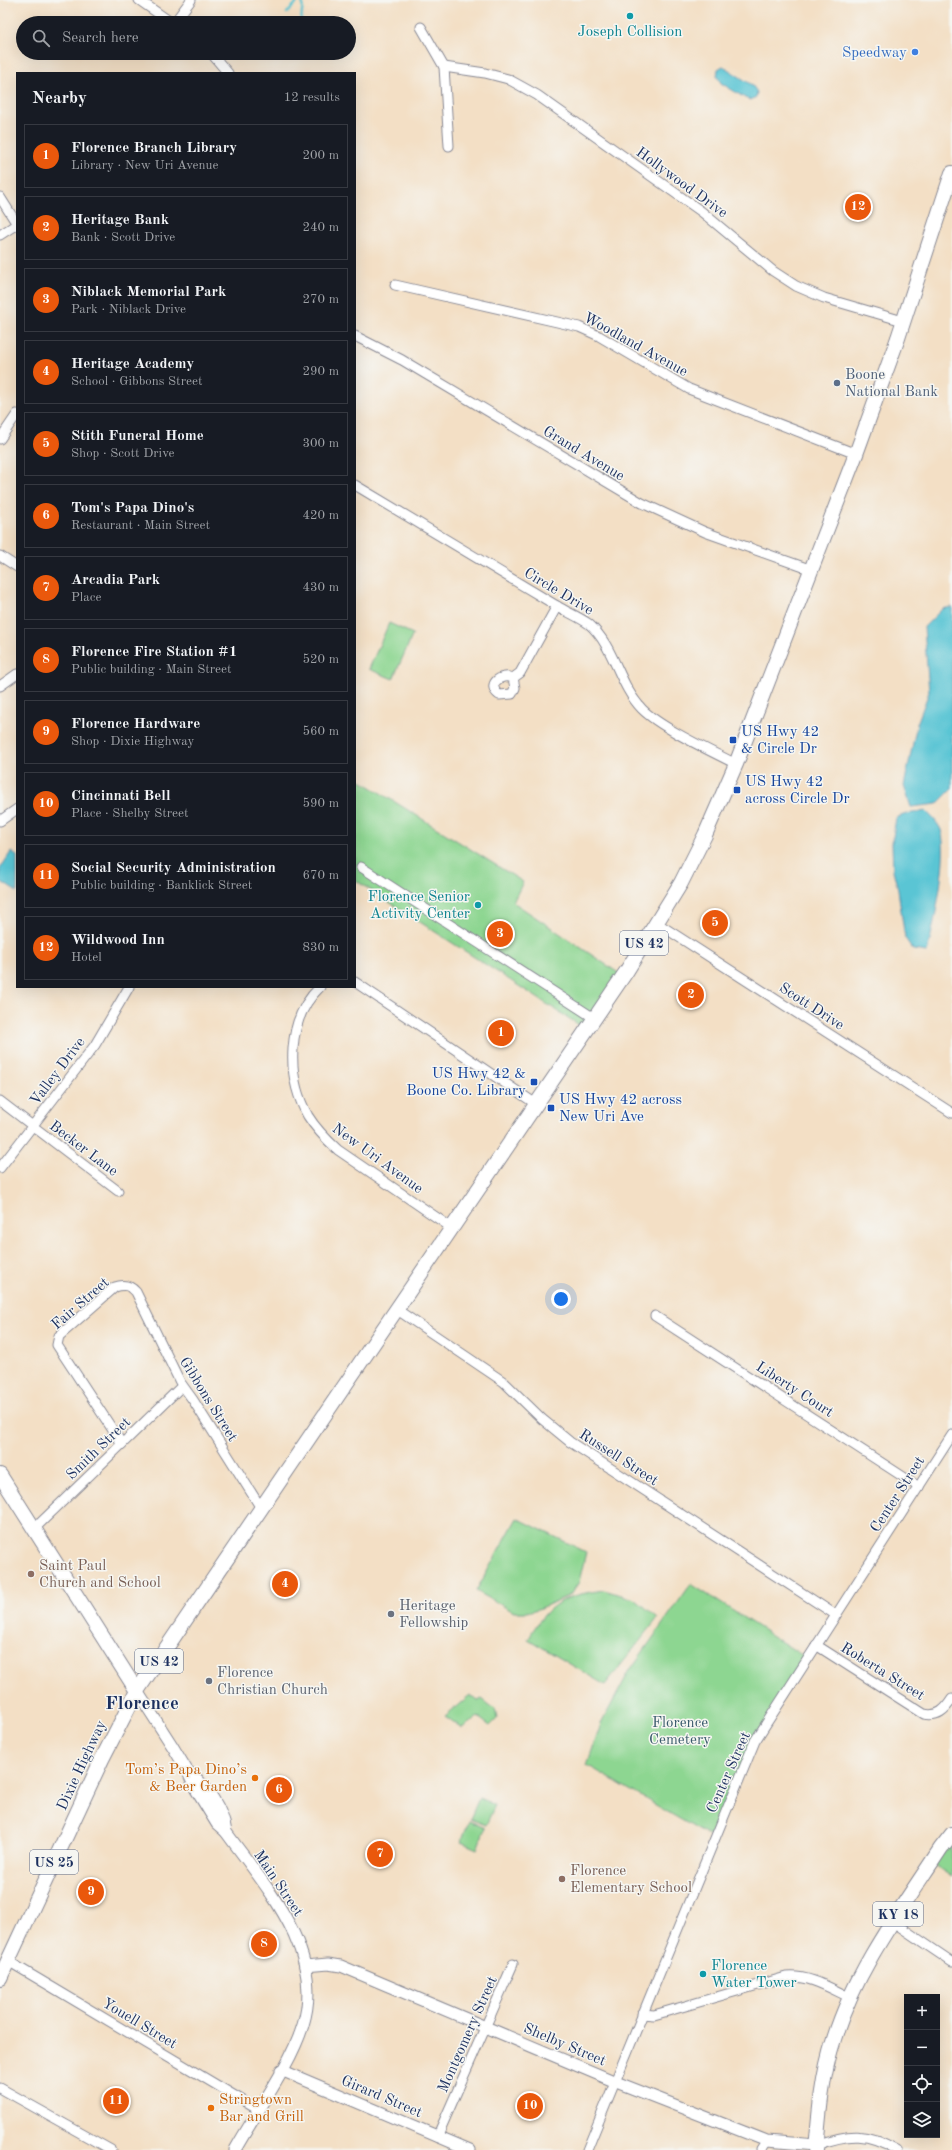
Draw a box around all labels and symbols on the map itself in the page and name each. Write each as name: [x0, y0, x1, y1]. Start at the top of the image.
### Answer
marker: Joseph Collision: [625, 11, 635, 21]
place label: Joseph Collision: [578, 25, 682, 40]
place label: Speedway: [842, 46, 907, 61]
marker: Speedway: [910, 47, 920, 57]
street label: Hollywood Drive: [633, 145, 730, 221]
pin: 12: [845, 192, 871, 222]
street label: Woodland Avenue: [581, 311, 690, 380]
place label: Boone National Bank: [845, 368, 938, 400]
marker: Boone National Bank: [832, 378, 842, 388]
street label: Grand Avenue: [540, 424, 627, 484]
street label: Circle Drive: [521, 566, 596, 619]
place label: US Hwy 42 & Circle Dr: [741, 725, 819, 757]
marker: US Hwy 42 & Circle Dr: [728, 735, 738, 745]
place label: US Hwy 42 across Circle Dr: [745, 775, 850, 807]
marker: US Hwy 42 across Circle Dr: [732, 785, 742, 795]
place label: Florence Senior Activity Center: [368, 890, 470, 922]
marker: Florence Senior Activity Center: [473, 900, 483, 910]
pin: 5: [702, 908, 728, 938]
pin: 3: [487, 919, 513, 949]
road number: US 42: [620, 931, 668, 955]
pin: 2: [678, 980, 704, 1010]
street label: Scott Drive: [776, 981, 846, 1034]
pin: 1: [488, 1018, 514, 1048]
street label: Valley Drive: [28, 1035, 89, 1109]
place label: US Hwy 42 & Boone Co. Library: [406, 1067, 526, 1099]
marker: US Hwy 42 & Boone Co. Library: [529, 1077, 539, 1087]
place label: US Hwy 42 across New Uri Ave: [559, 1093, 682, 1125]
marker: US Hwy 42 across New Uri Ave: [546, 1103, 556, 1113]
street label: Becker Lane: [46, 1119, 120, 1180]
street label: New Uri Avenue: [329, 1121, 425, 1197]
street label: Fair Street: [49, 1275, 113, 1333]
your location: [551, 1289, 571, 1309]
street label: Gibbons Street: [176, 1355, 240, 1445]
street label: Liberty Court: [753, 1360, 836, 1421]
street label: Smith Street: [64, 1415, 134, 1483]
street label: Russell Street: [576, 1427, 660, 1489]
street label: Center Street: [868, 1454, 928, 1536]
place label: Saint Paul Church and School: [39, 1559, 161, 1591]
marker: Saint Paul Church and School: [26, 1569, 36, 1579]
pin: 4: [272, 1569, 298, 1599]
place label: Heritage Fellowship: [399, 1599, 469, 1631]
marker: Heritage Fellowship: [386, 1609, 396, 1619]
street label: Roberta Street: [838, 1641, 927, 1704]
road number: US 42: [135, 1649, 183, 1673]
place label: Florence Christian Church: [217, 1666, 328, 1698]
marker: Florence Christian Church: [204, 1676, 214, 1686]
district label: Florence: [105, 1695, 179, 1714]
park label: Florence Cemetery: [649, 1716, 711, 1748]
street label: Dixie Highway: [55, 1718, 110, 1813]
street label: Center Street: [705, 1730, 754, 1816]
place label: Tom’s Papa Dino’s & Beer Garden: [125, 1763, 247, 1795]
marker: Tom’s Papa Dino’s & Beer Garden: [250, 1773, 260, 1783]
pin: 6: [266, 1775, 292, 1805]
pin: 7: [367, 1839, 393, 1869]
street label: Main Street: [250, 1848, 305, 1920]
road number: US 25: [30, 1850, 78, 1874]
place label: Florence Elementary School: [570, 1864, 692, 1896]
marker: Florence Elementary School: [557, 1874, 567, 1884]
pin: 9: [78, 1877, 104, 1907]
road number: KY 18: [873, 1902, 923, 1926]
pin: 8: [251, 1929, 277, 1959]
place label: Florence Water Tower: [711, 1959, 797, 1991]
marker: Florence Water Tower: [698, 1969, 708, 1979]
street label: Montgomery Street: [436, 1974, 501, 2095]
street label: Youell Street: [99, 1996, 179, 2052]
street label: Shelby Street: [521, 2021, 608, 2069]
street label: Girard Street: [339, 2074, 424, 2121]
pin: 11: [103, 2086, 129, 2116]
pin: 10: [517, 2091, 543, 2121]
place label: Stringtown Bar and Grill: [219, 2093, 304, 2125]
marker: Stringtown Bar and Grill: [206, 2103, 216, 2113]

